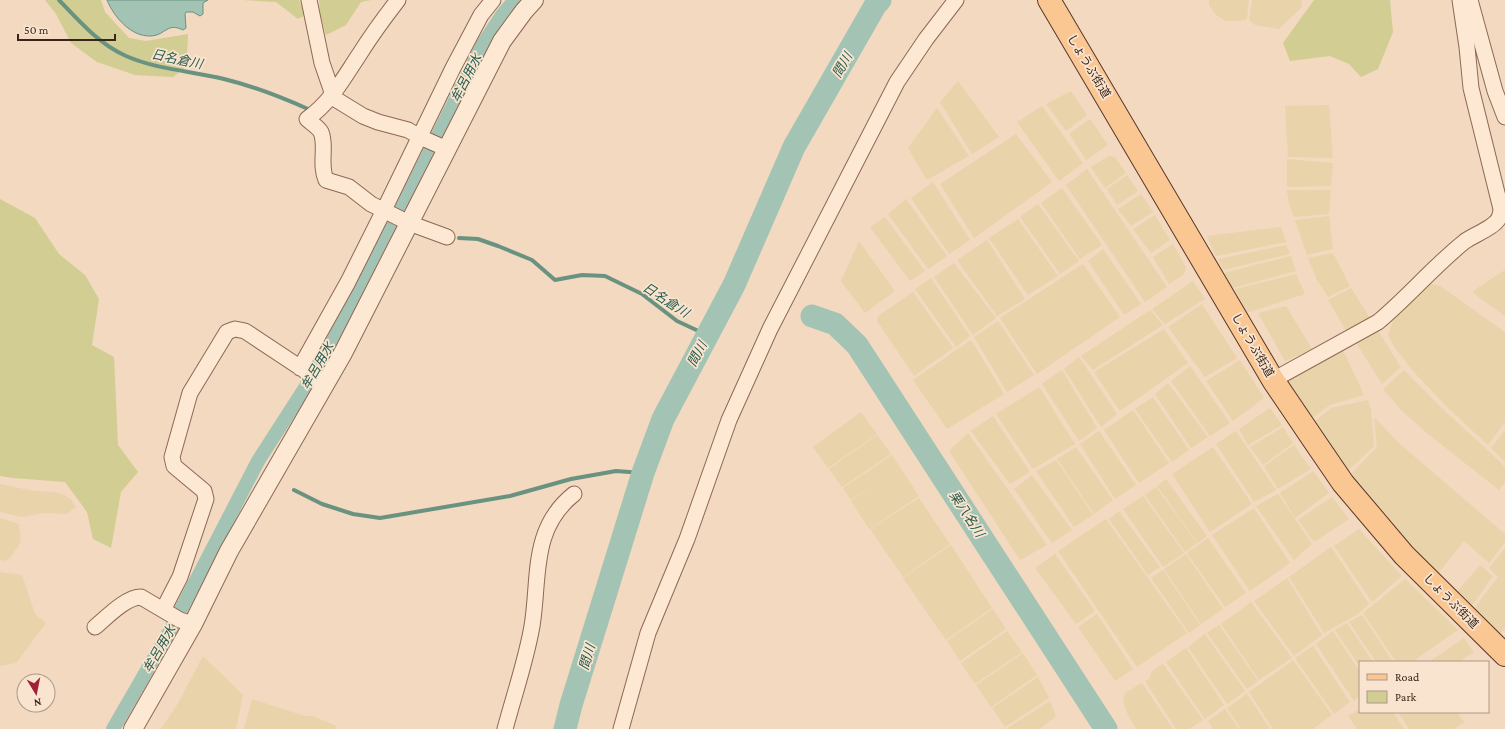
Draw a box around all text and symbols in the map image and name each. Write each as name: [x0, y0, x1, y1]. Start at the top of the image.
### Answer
scale bar: [18, 16, 115, 42]
text: 50 m: [24, 23, 49, 37]
street label: しょうぶ街道: [1064, 32, 1114, 100]
water label: 日名倉川: [150, 46, 206, 72]
water label: 間川: [829, 48, 856, 80]
water label: 牟呂用水: [448, 50, 485, 105]
water label: 日名倉川: [640, 280, 694, 322]
street label: しょうぶ街道: [1229, 310, 1277, 380]
water label: 間川: [684, 337, 711, 369]
water label: 牟呂用水: [298, 338, 337, 392]
water label: 栗八名川: [947, 488, 989, 542]
street label: しょうぶ街道: [1421, 571, 1481, 631]
water label: 牟呂用水: [140, 621, 179, 675]
water label: 間川: [576, 640, 599, 672]
legend: [1359, 661, 1489, 713]
text: Road: [1395, 670, 1420, 684]
north arrow: [16, 673, 56, 713]
text: Park: [1395, 690, 1417, 704]
text: N: [33, 696, 42, 709]

